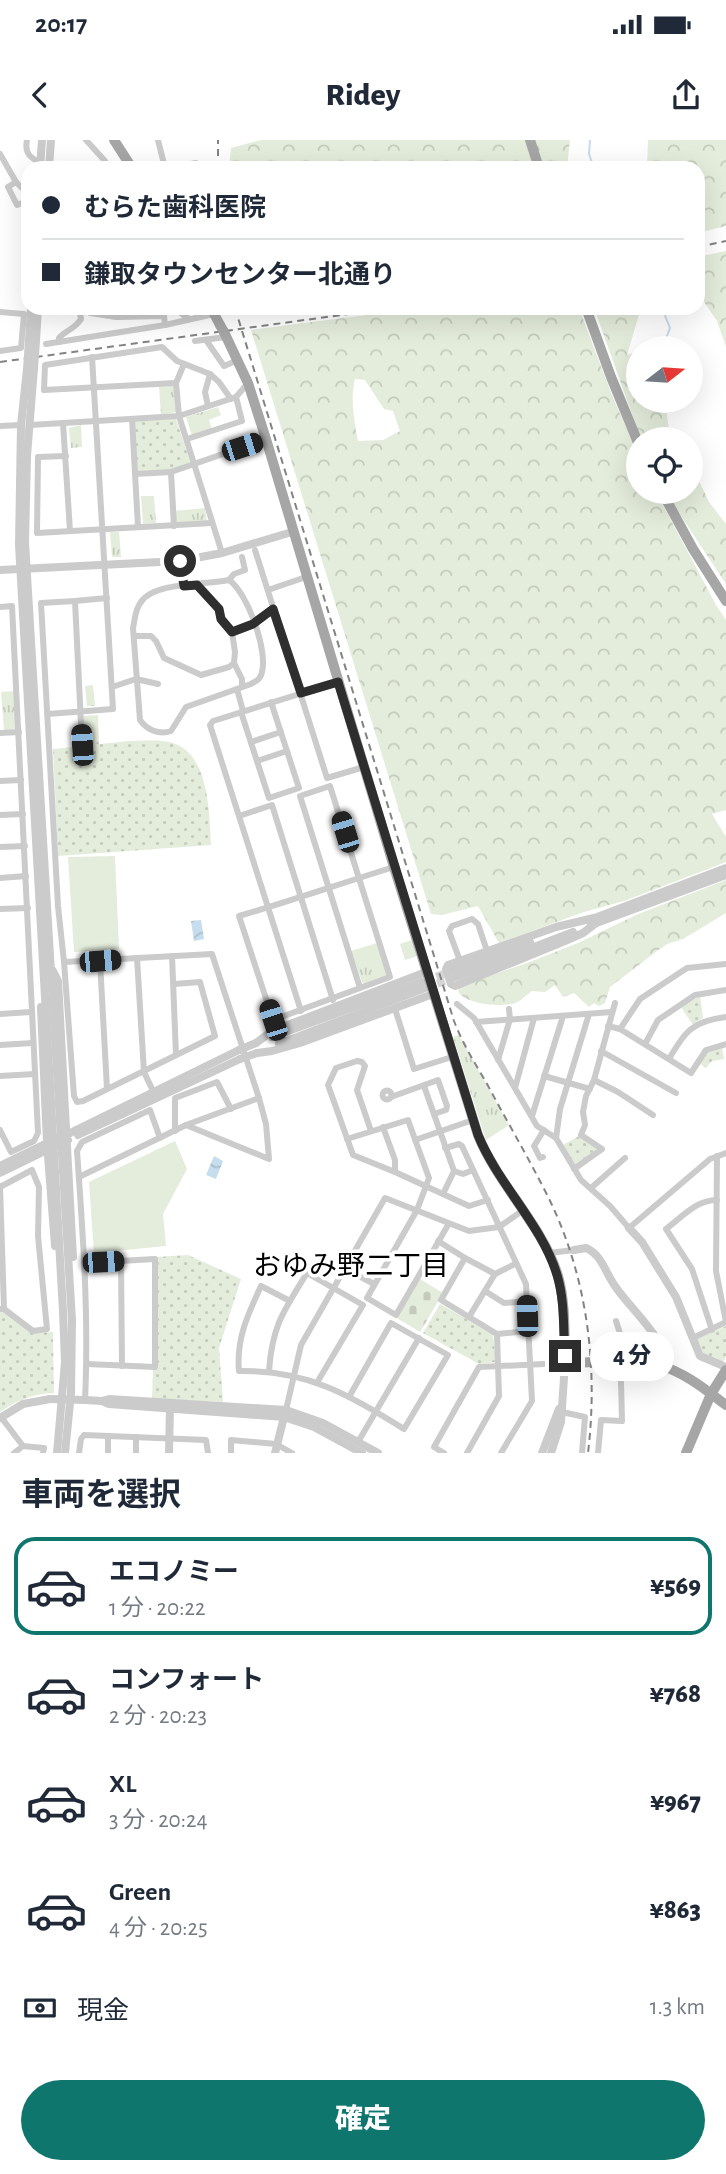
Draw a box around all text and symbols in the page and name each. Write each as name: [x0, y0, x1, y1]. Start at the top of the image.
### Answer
text: 20:17: [35, 11, 87, 37]
icon: back: [21, 76, 59, 114]
icon: share: [667, 76, 705, 114]
text: Ridey: [326, 79, 400, 111]
text: むらた歯科医院: [84, 195, 266, 221]
text: 鎌取タウンセンター北通り: [84, 262, 396, 288]
north arrow: [626, 336, 704, 413]
map controls: [626, 336, 703, 504]
button: locate: [626, 427, 703, 504]
car: [219, 431, 266, 463]
route start: [164, 545, 196, 577]
car: [71, 723, 94, 767]
car: [329, 809, 362, 855]
car: [79, 949, 122, 973]
car: [257, 997, 290, 1043]
car: [82, 1250, 125, 1274]
district label: おゆみ野二丁目: [253, 1252, 449, 1281]
car: [516, 1295, 539, 1337]
callout: 4 分: [590, 1332, 674, 1380]
route end: [549, 1340, 581, 1372]
text: 4 分: [613, 1345, 651, 1368]
text: 車両を選択: [21, 1479, 181, 1511]
icon: car: [25, 1555, 88, 1618]
text: エコノミー: [109, 1559, 239, 1585]
text: ¥569: [650, 1573, 701, 1599]
text: 1 分 · 20:22: [109, 1597, 205, 1620]
icon: car: [25, 1663, 88, 1726]
text: コンフォート: [109, 1667, 264, 1693]
text: ¥768: [650, 1681, 701, 1707]
text: 2 分 · 20:23: [109, 1705, 207, 1728]
icon: car: [25, 1771, 88, 1834]
text: XL: [109, 1771, 136, 1797]
text: ¥967: [650, 1789, 701, 1815]
text: 3 分 · 20:24: [109, 1809, 208, 1832]
icon: car: [25, 1879, 88, 1942]
text: Green: [109, 1879, 171, 1905]
text: ¥863: [650, 1897, 701, 1923]
text: 4 分 · 20:25: [109, 1917, 208, 1940]
icon: cash: [21, 1989, 59, 2027]
text: 1.3 km: [650, 1996, 705, 2019]
text: 現金: [77, 1998, 129, 2024]
button: 確定: [21, 2080, 705, 2160]

